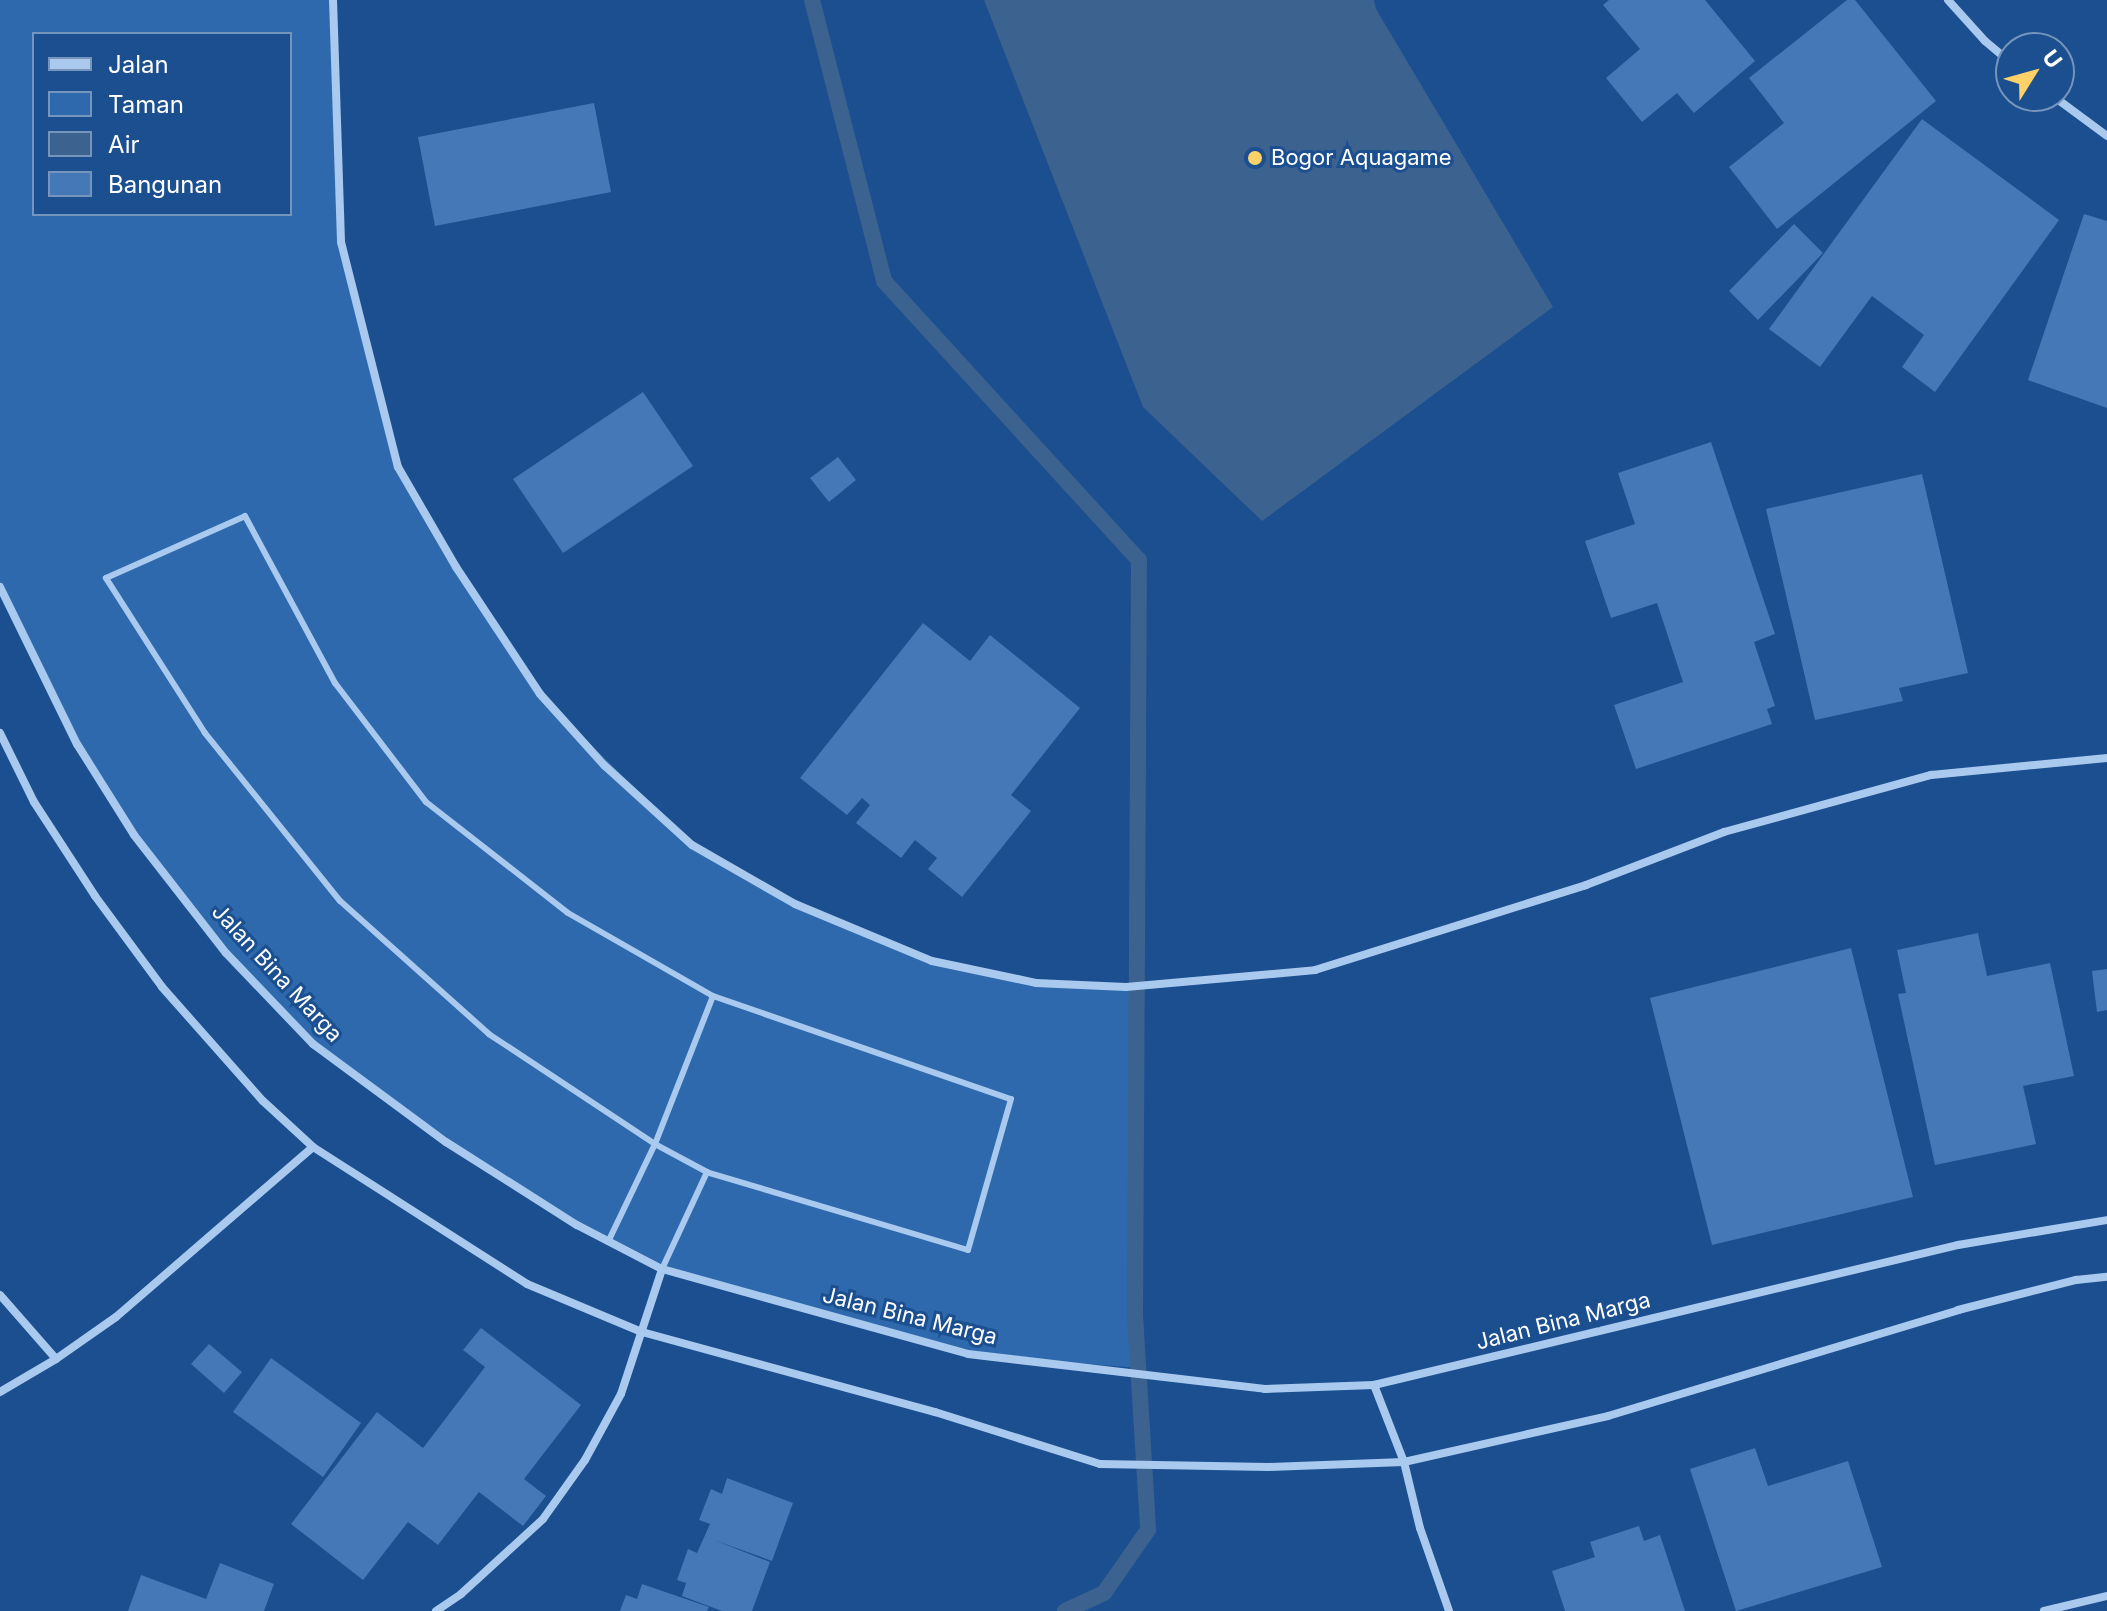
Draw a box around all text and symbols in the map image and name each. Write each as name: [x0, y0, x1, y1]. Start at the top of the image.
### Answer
legend: [32, 32, 292, 216]
north arrow: [1995, 32, 2075, 112]
text: U: [2037, 44, 2068, 73]
text: Jalan: [108, 50, 169, 79]
text: Taman: [108, 90, 184, 119]
text: Air: [108, 130, 140, 159]
place label: Bogor Aquagame: [1271, 145, 1452, 171]
marker: Bogor Aquagame: [1246, 149, 1264, 167]
text: Bangunan: [108, 170, 222, 199]
street label: Jalan Bina Marga: [206, 899, 348, 1047]
street label: Jalan Bina Marga: [820, 1282, 1000, 1350]
street label: Jalan Bina Marga: [1473, 1287, 1653, 1355]

